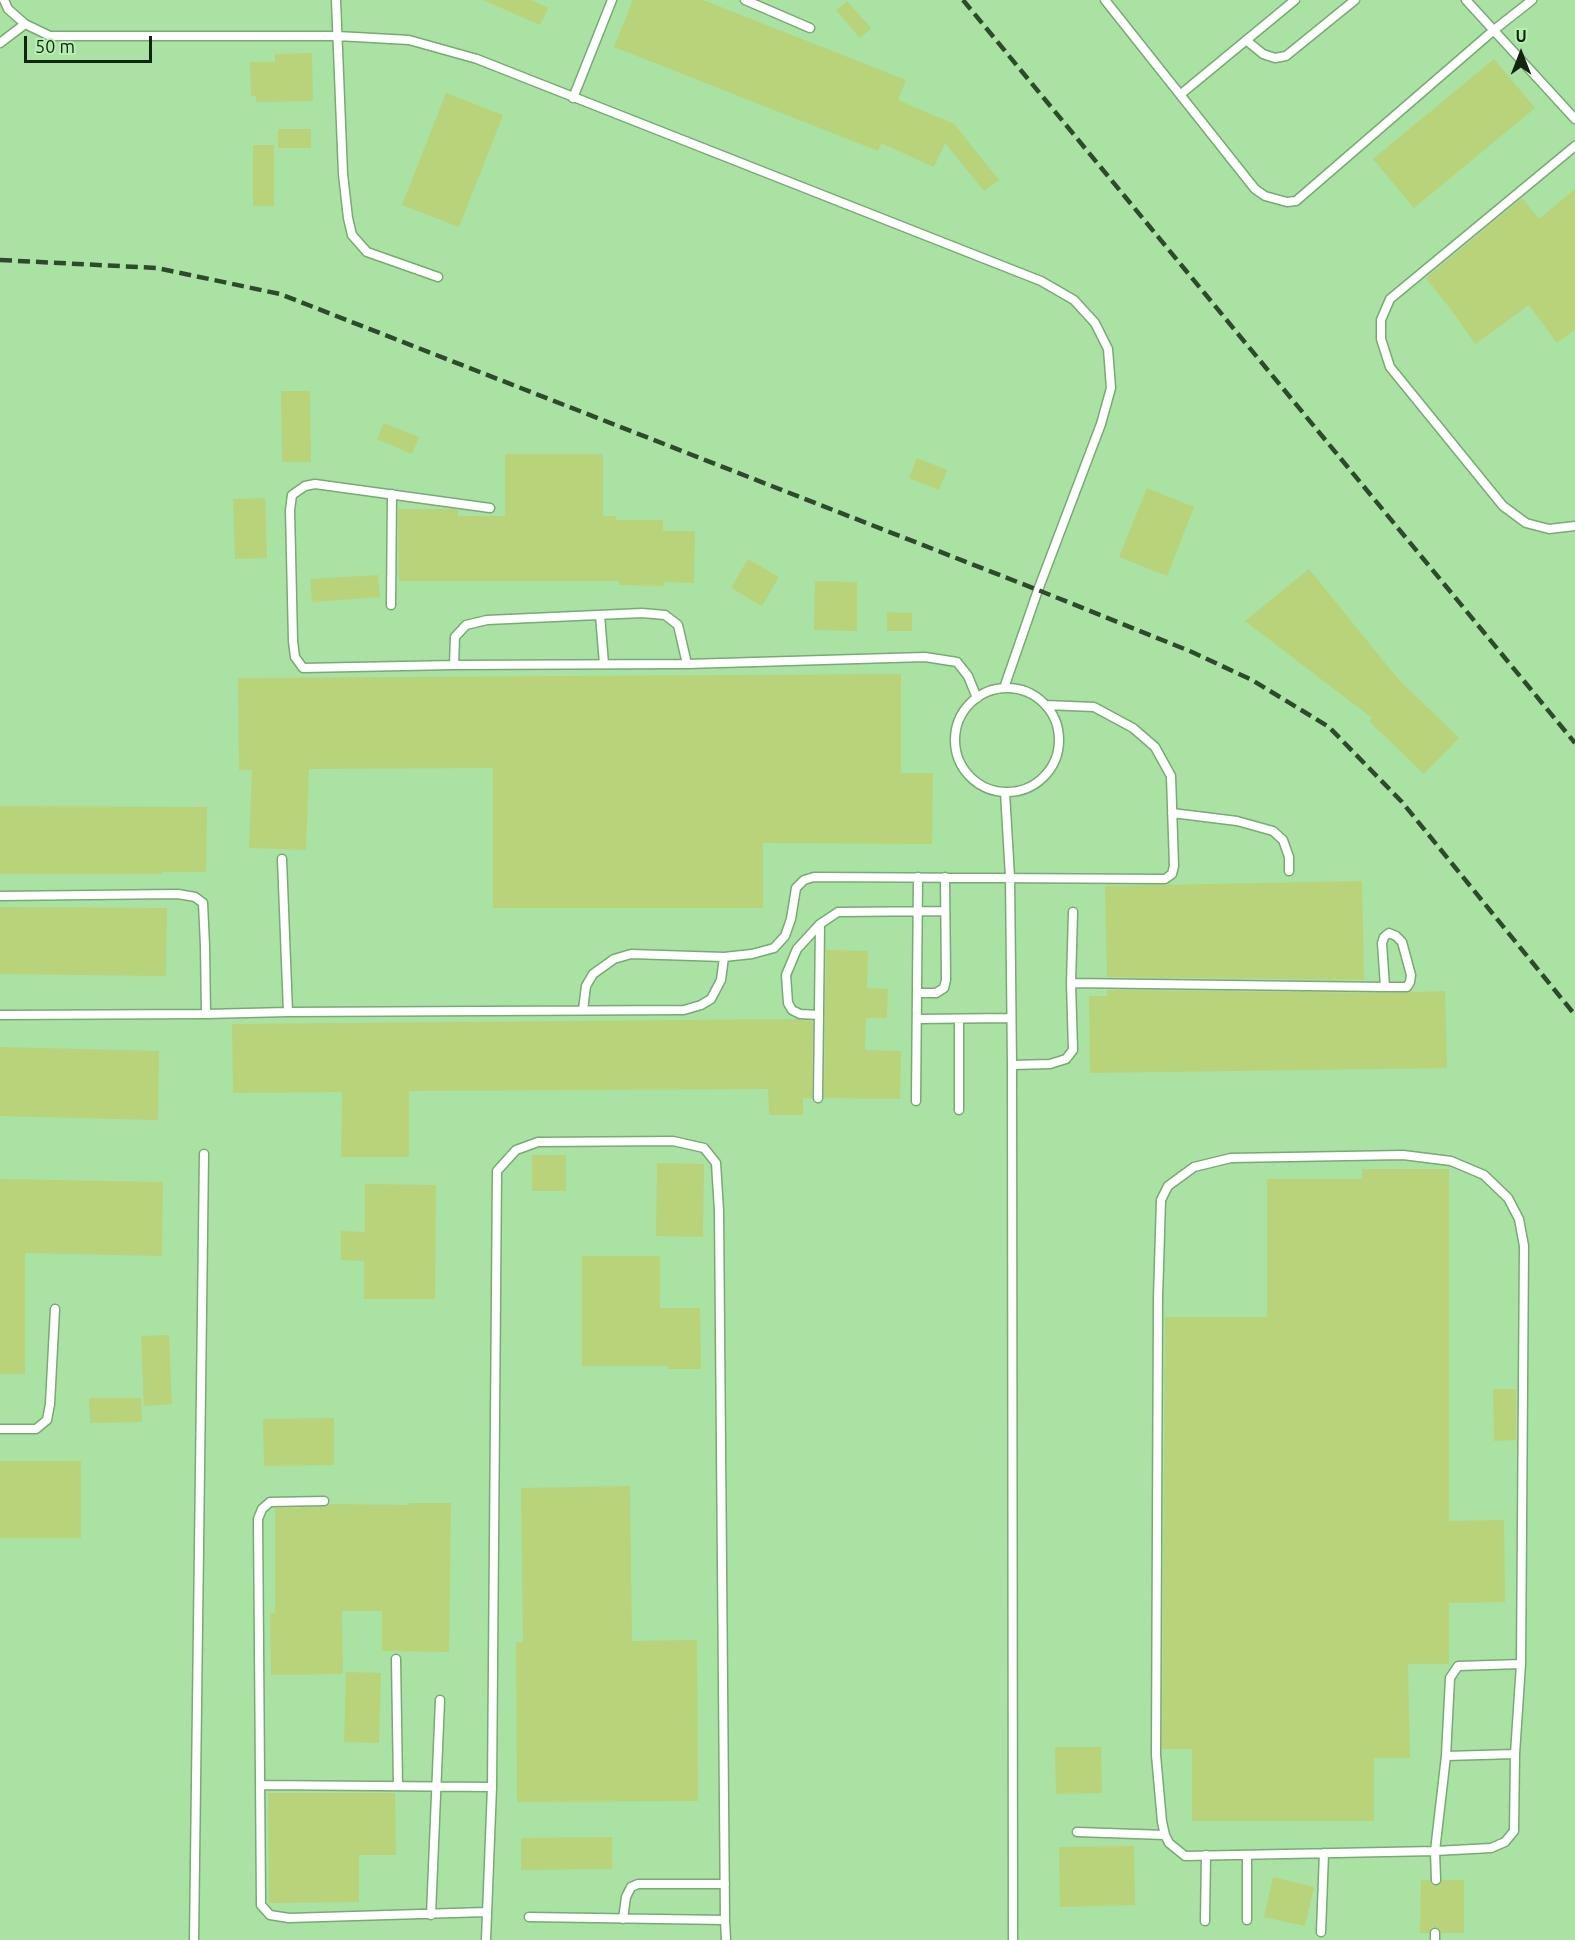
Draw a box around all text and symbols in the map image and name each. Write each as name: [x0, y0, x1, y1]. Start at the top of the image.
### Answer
scale bar: [27, 24, 154, 62]
north arrow: [1491, 24, 1551, 84]
text: U: [1515, 27, 1527, 45]
text: 50 m: [35, 36, 75, 56]

